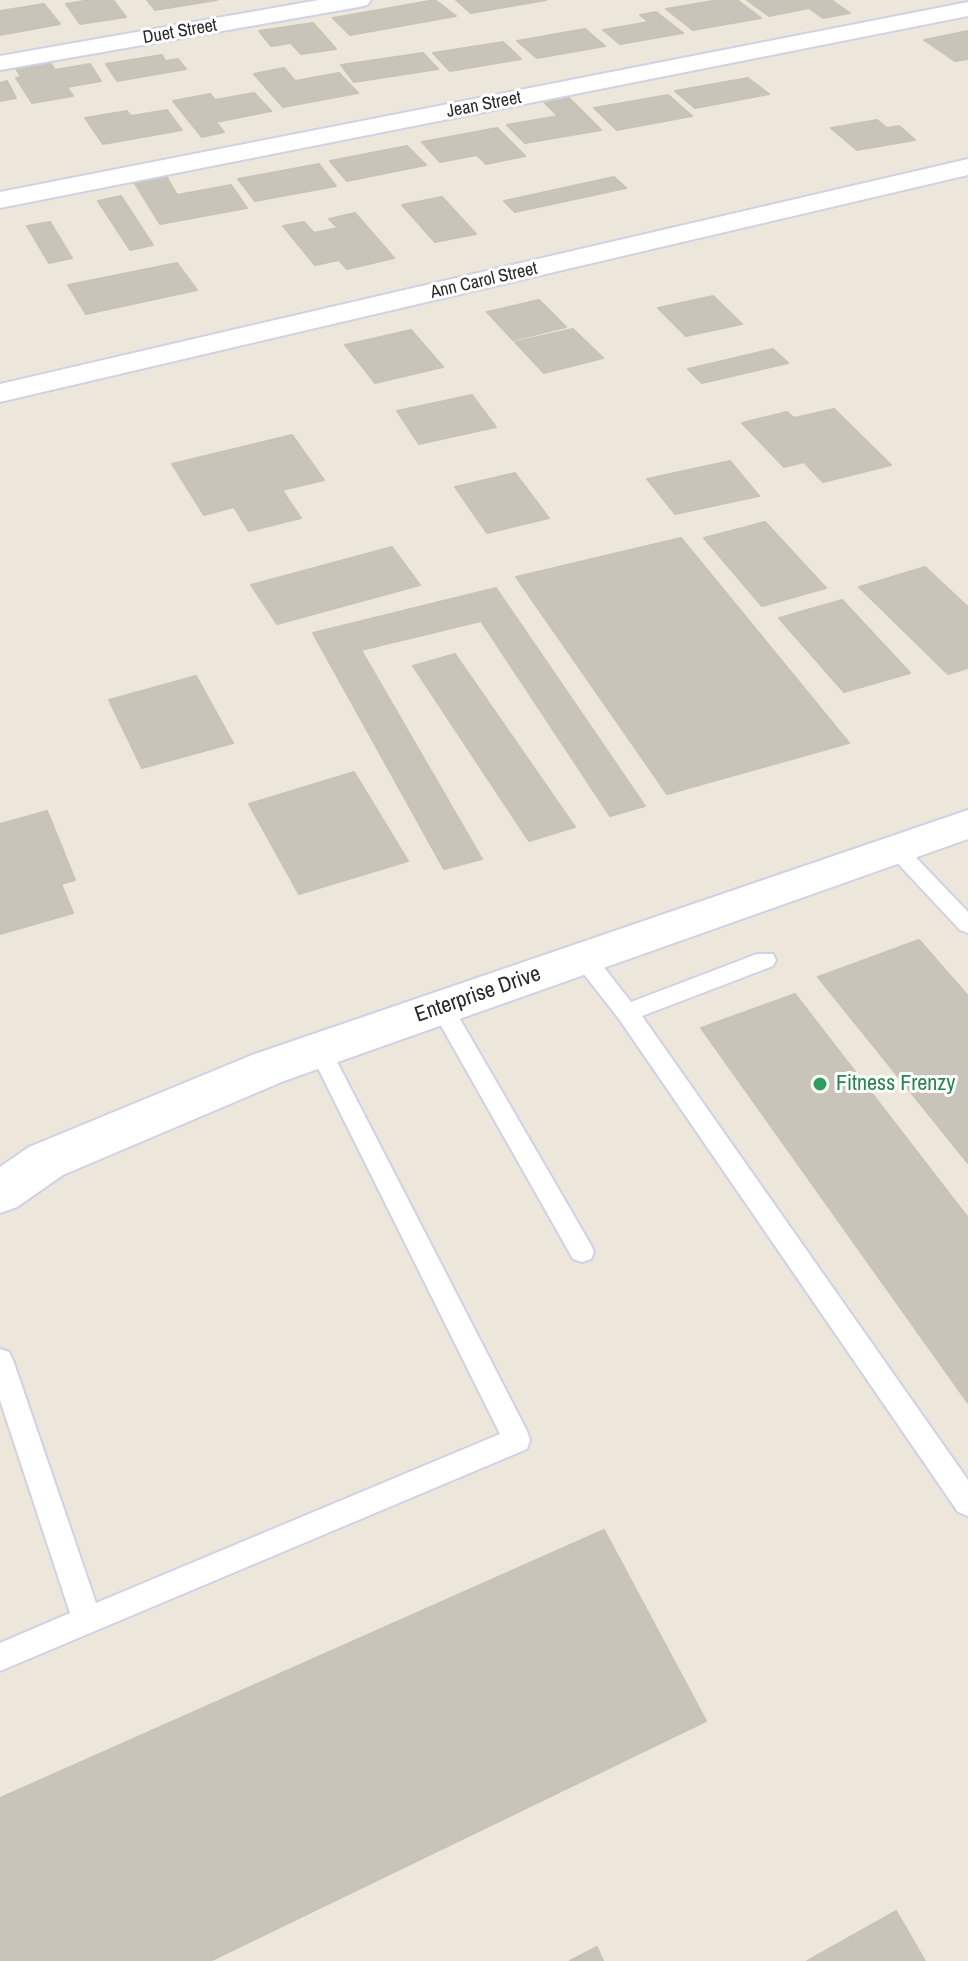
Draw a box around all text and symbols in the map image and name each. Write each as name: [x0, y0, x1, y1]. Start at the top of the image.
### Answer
street label: Duet Street: [141, 15, 219, 49]
street label: Jean Street: [445, 87, 523, 123]
street label: Ann Carol Street: [428, 258, 540, 304]
street label: Enterprise Drive: [412, 961, 544, 1029]
place label: Fitness Frenzy: [836, 1071, 955, 1097]
marker: Fitness Frenzy: [811, 1075, 829, 1093]

